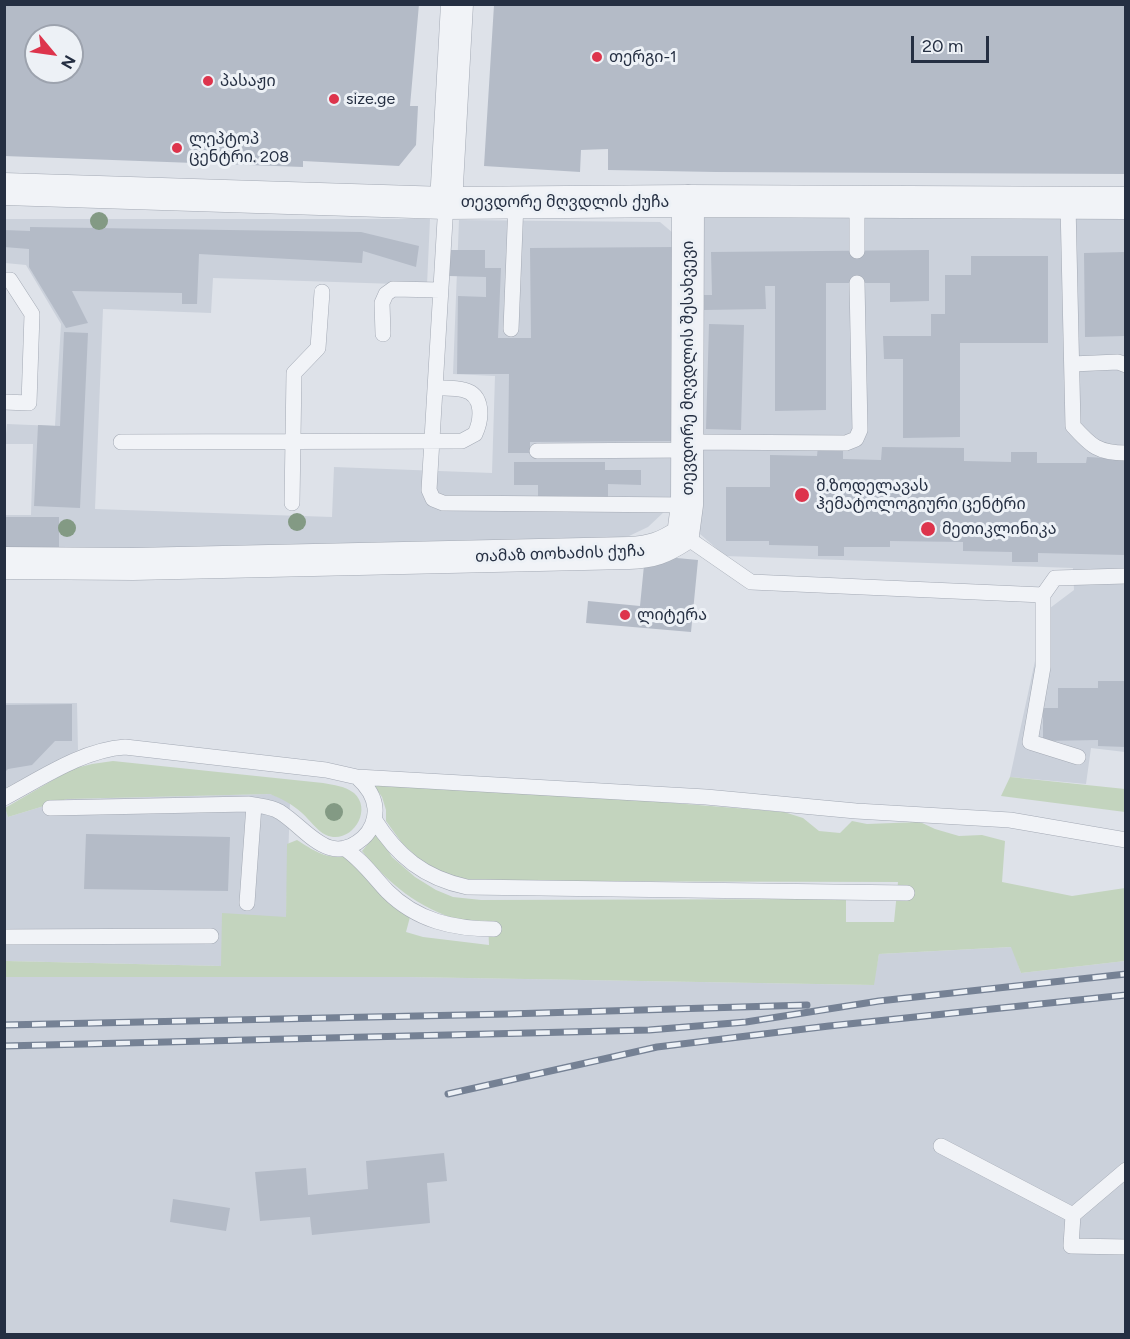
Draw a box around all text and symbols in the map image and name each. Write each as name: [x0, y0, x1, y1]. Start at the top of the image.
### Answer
north arrow: [24, 24, 84, 84]
scale bar: [914, 24, 992, 62]
text: 20 m: [922, 35, 963, 57]
place label: თერგი-1: [609, 47, 677, 67]
marker: თერგი-1: [590, 50, 604, 64]
text: N: [57, 52, 80, 72]
place label: პასაჟი: [220, 71, 276, 91]
marker: პასაჟი: [201, 74, 215, 88]
place label: size.ge: [346, 89, 395, 109]
marker: size.ge: [327, 92, 341, 106]
place label: ლეპტოპ ცენტრი. 208: [189, 129, 289, 167]
marker: ლეპტოპ ცენტრი. 208: [170, 141, 184, 155]
street label: თევდორე მღვდლის ქუჩა: [461, 192, 669, 212]
street label: თევდორე მღვდლის შესახვევი: [678, 241, 698, 495]
place label: მ.ზოდელავას ჰემატოლოგიური ცენტრი: [816, 476, 1026, 514]
marker: მ.ზოდელავას ჰემატოლოგიური ცენტრი: [793, 486, 811, 504]
place label: მეთიკლინიკა: [942, 519, 1056, 539]
marker: მეთიკლინიკა: [919, 520, 937, 538]
street label: თამაზ თოხაძის ქუჩა: [475, 541, 645, 567]
place label: ლიტერა: [637, 605, 707, 625]
marker: ლიტერა: [618, 608, 632, 622]

